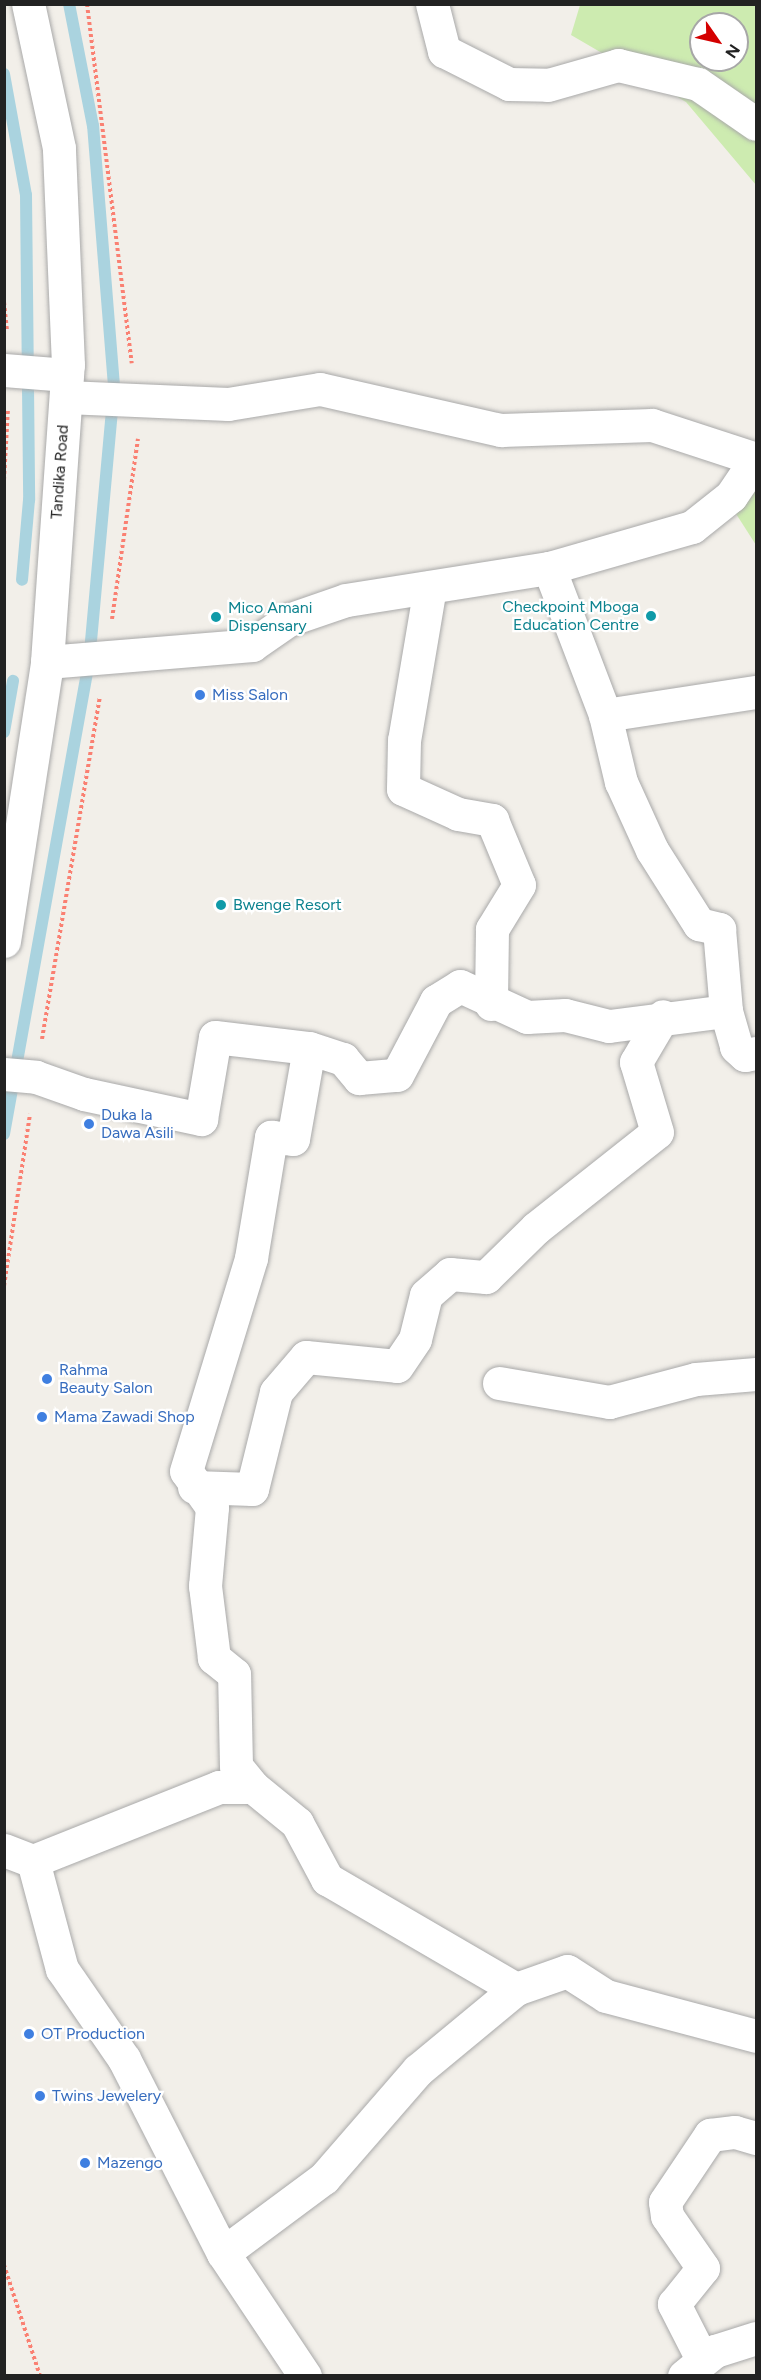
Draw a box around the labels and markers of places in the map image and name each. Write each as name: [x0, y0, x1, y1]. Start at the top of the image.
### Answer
place label: Checkpoint Mboga Education Centre: [502, 597, 639, 635]
place label: Mico Amani Dispensary: [228, 598, 312, 636]
marker: Checkpoint Mboga Education Centre: [644, 609, 658, 623]
marker: Mico Amani Dispensary: [209, 610, 223, 624]
place label: Miss Salon: [212, 685, 288, 705]
marker: Miss Salon: [193, 688, 207, 702]
place label: Bwenge Resort: [233, 895, 342, 915]
marker: Bwenge Resort: [214, 898, 228, 912]
place label: Duka la Dawa Asili: [101, 1105, 174, 1143]
marker: Duka la Dawa Asili: [82, 1117, 96, 1131]
place label: Rahma Beauty Salon: [59, 1360, 153, 1398]
marker: Rahma Beauty Salon: [40, 1372, 54, 1386]
place label: Mama Zawadi Shop: [54, 1407, 195, 1427]
marker: Mama Zawadi Shop: [35, 1410, 49, 1424]
place label: OT Production: [41, 2024, 145, 2044]
marker: OT Production: [22, 2027, 36, 2041]
place label: Twins Jewelery: [52, 2086, 161, 2106]
marker: Twins Jewelery: [33, 2089, 47, 2103]
place label: Mazengo: [97, 2153, 163, 2173]
marker: Mazengo: [78, 2156, 92, 2170]

